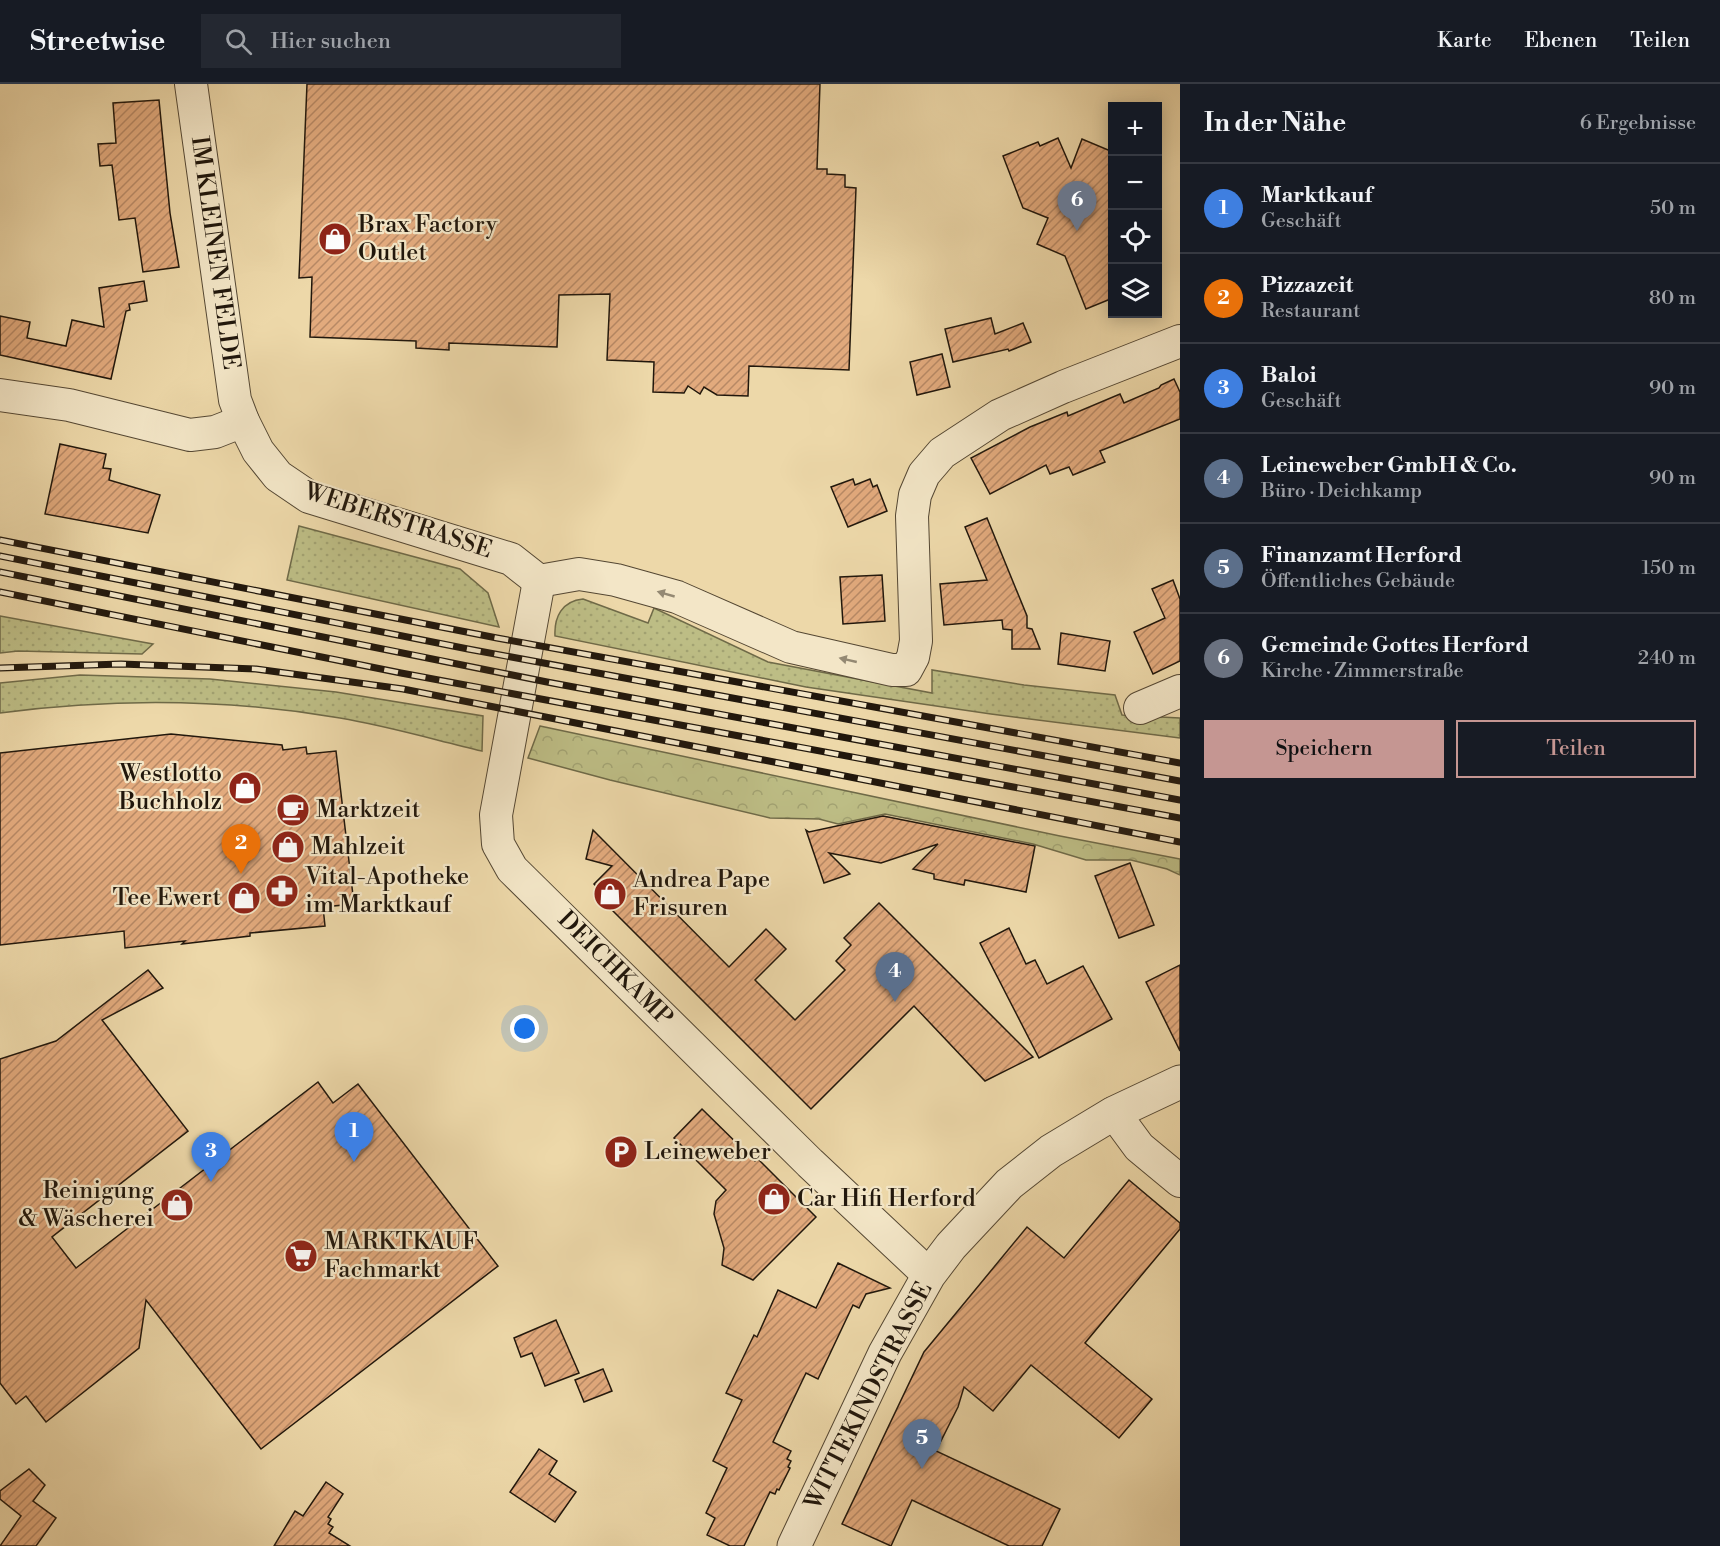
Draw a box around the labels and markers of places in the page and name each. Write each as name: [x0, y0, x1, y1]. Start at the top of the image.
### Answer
pin: 6: [1058, 182, 1096, 231]
place label: Brax Factory Outlet: [357, 210, 498, 268]
shop icon: Brax Factory Outlet: [317, 221, 353, 257]
place label: Westlotto Buchholz: [118, 759, 222, 817]
shop icon: Westlotto Buchholz: [227, 770, 263, 806]
cafe icon: Marktzeit: [275, 792, 311, 828]
place label: Marktzeit: [316, 795, 421, 825]
pin: 2: [222, 824, 260, 874]
shop icon: Mahlzeit: [270, 829, 306, 865]
place label: Mahlzeit: [311, 832, 406, 862]
place label: Vital-Apotheke im Marktkauf: [304, 862, 469, 920]
place label: Andrea Pape Frisuren: [632, 865, 770, 923]
pharmacy icon: Vital-Apotheke im Marktkauf: [264, 873, 300, 909]
shop icon: Andrea Pape Frisuren: [592, 876, 628, 912]
shop icon: Tee Ewert: [226, 880, 262, 916]
place label: Tee Ewert: [112, 883, 221, 913]
pin: 4: [876, 952, 914, 1002]
pin: 1: [334, 1112, 374, 1162]
pin: 3: [192, 1132, 230, 1182]
parking icon: Leineweber: [603, 1134, 639, 1170]
place label: Leineweber: [644, 1137, 771, 1167]
place label: Reinigung & Wäscherei: [18, 1176, 155, 1234]
shop icon: Car Hifi Herford: [756, 1181, 792, 1217]
place label: Car Hifi Herford: [797, 1184, 976, 1214]
shop icon: Reinigung & Wäscherei: [159, 1187, 195, 1223]
place label: MARKTKAUF Fachmarkt: [324, 1227, 478, 1285]
supermarket icon: MARKTKAUF Fachmarkt: [283, 1238, 319, 1274]
pin: 5: [902, 1420, 942, 1469]

